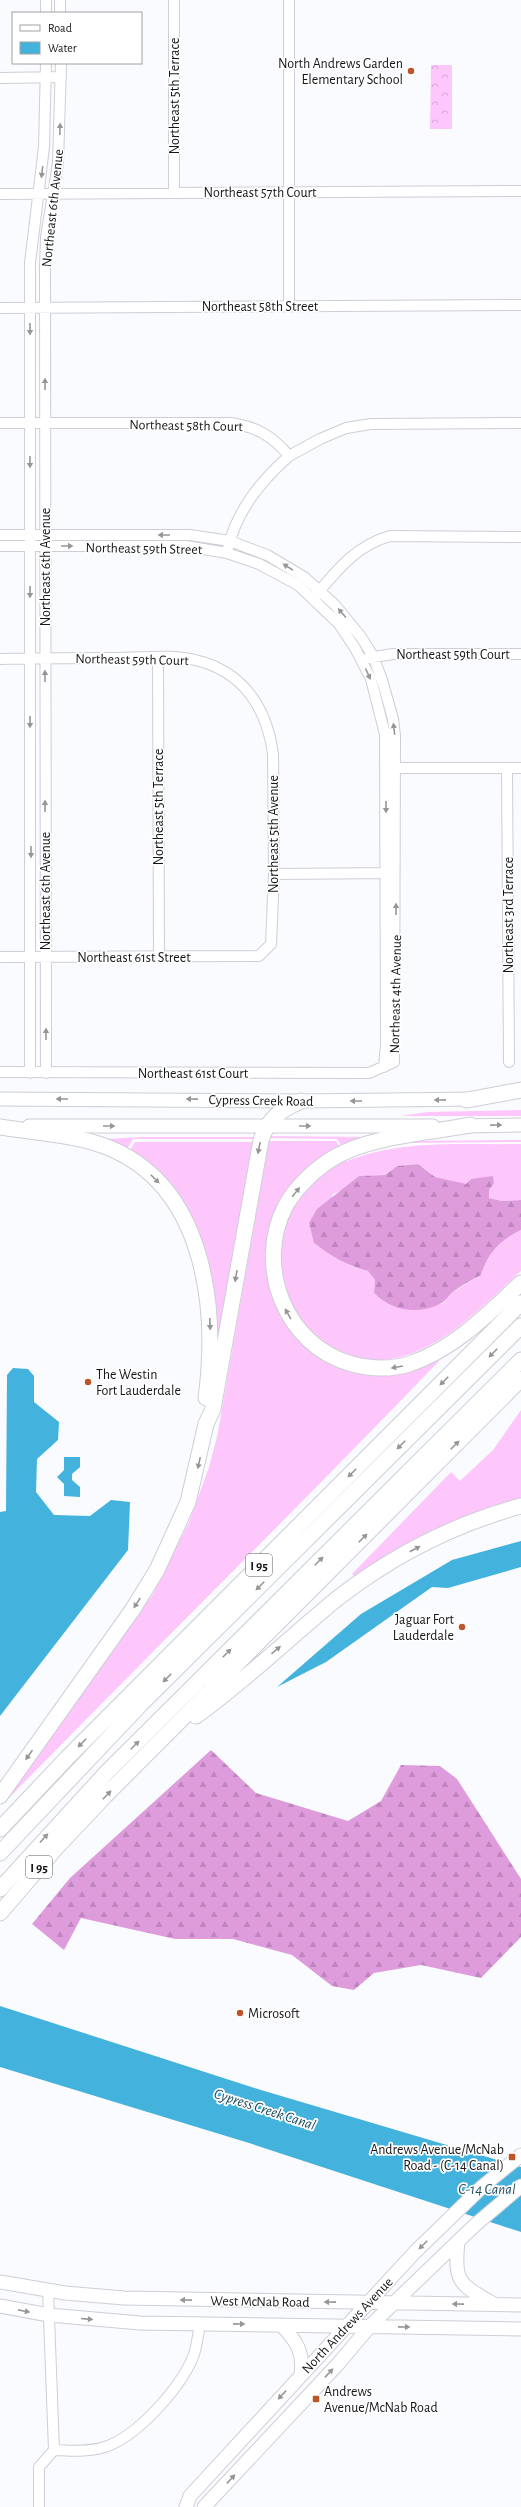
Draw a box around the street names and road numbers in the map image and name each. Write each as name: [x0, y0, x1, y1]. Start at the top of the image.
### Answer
street label: Northeast 5th Terrace: [168, 38, 182, 154]
street label: Northeast 6th Avenue: [40, 148, 66, 268]
street label: Northeast 57th Court: [204, 186, 317, 200]
street label: Northeast 58th Street: [202, 300, 319, 314]
street label: Northeast 58th Court: [129, 418, 243, 434]
street label: Northeast 6th Avenue: [39, 508, 53, 626]
street label: Northeast 59th Street: [86, 541, 203, 557]
street label: Northeast 59th Court: [396, 648, 510, 662]
street label: Northeast 59th Court: [75, 652, 189, 668]
street label: Northeast 5th Terrace: [152, 749, 166, 865]
street label: Northeast 5th Avenue: [267, 775, 281, 893]
street label: Northeast 6th Avenue: [39, 832, 53, 950]
street label: Northeast 3rd Terrace: [502, 857, 516, 973]
street label: Northeast 4th Avenue: [388, 935, 404, 1054]
street label: Northeast 61st Street: [77, 951, 191, 965]
street label: Northeast 61st Court: [138, 1067, 249, 1081]
street label: Cypress Creek Road: [209, 1093, 313, 1109]
road number: I 95: [246, 1554, 272, 1576]
road number: I 95: [26, 1856, 52, 1878]
street label: North Andrews Avenue: [300, 2275, 396, 2376]
street label: West McNab Road: [210, 2294, 310, 2310]

